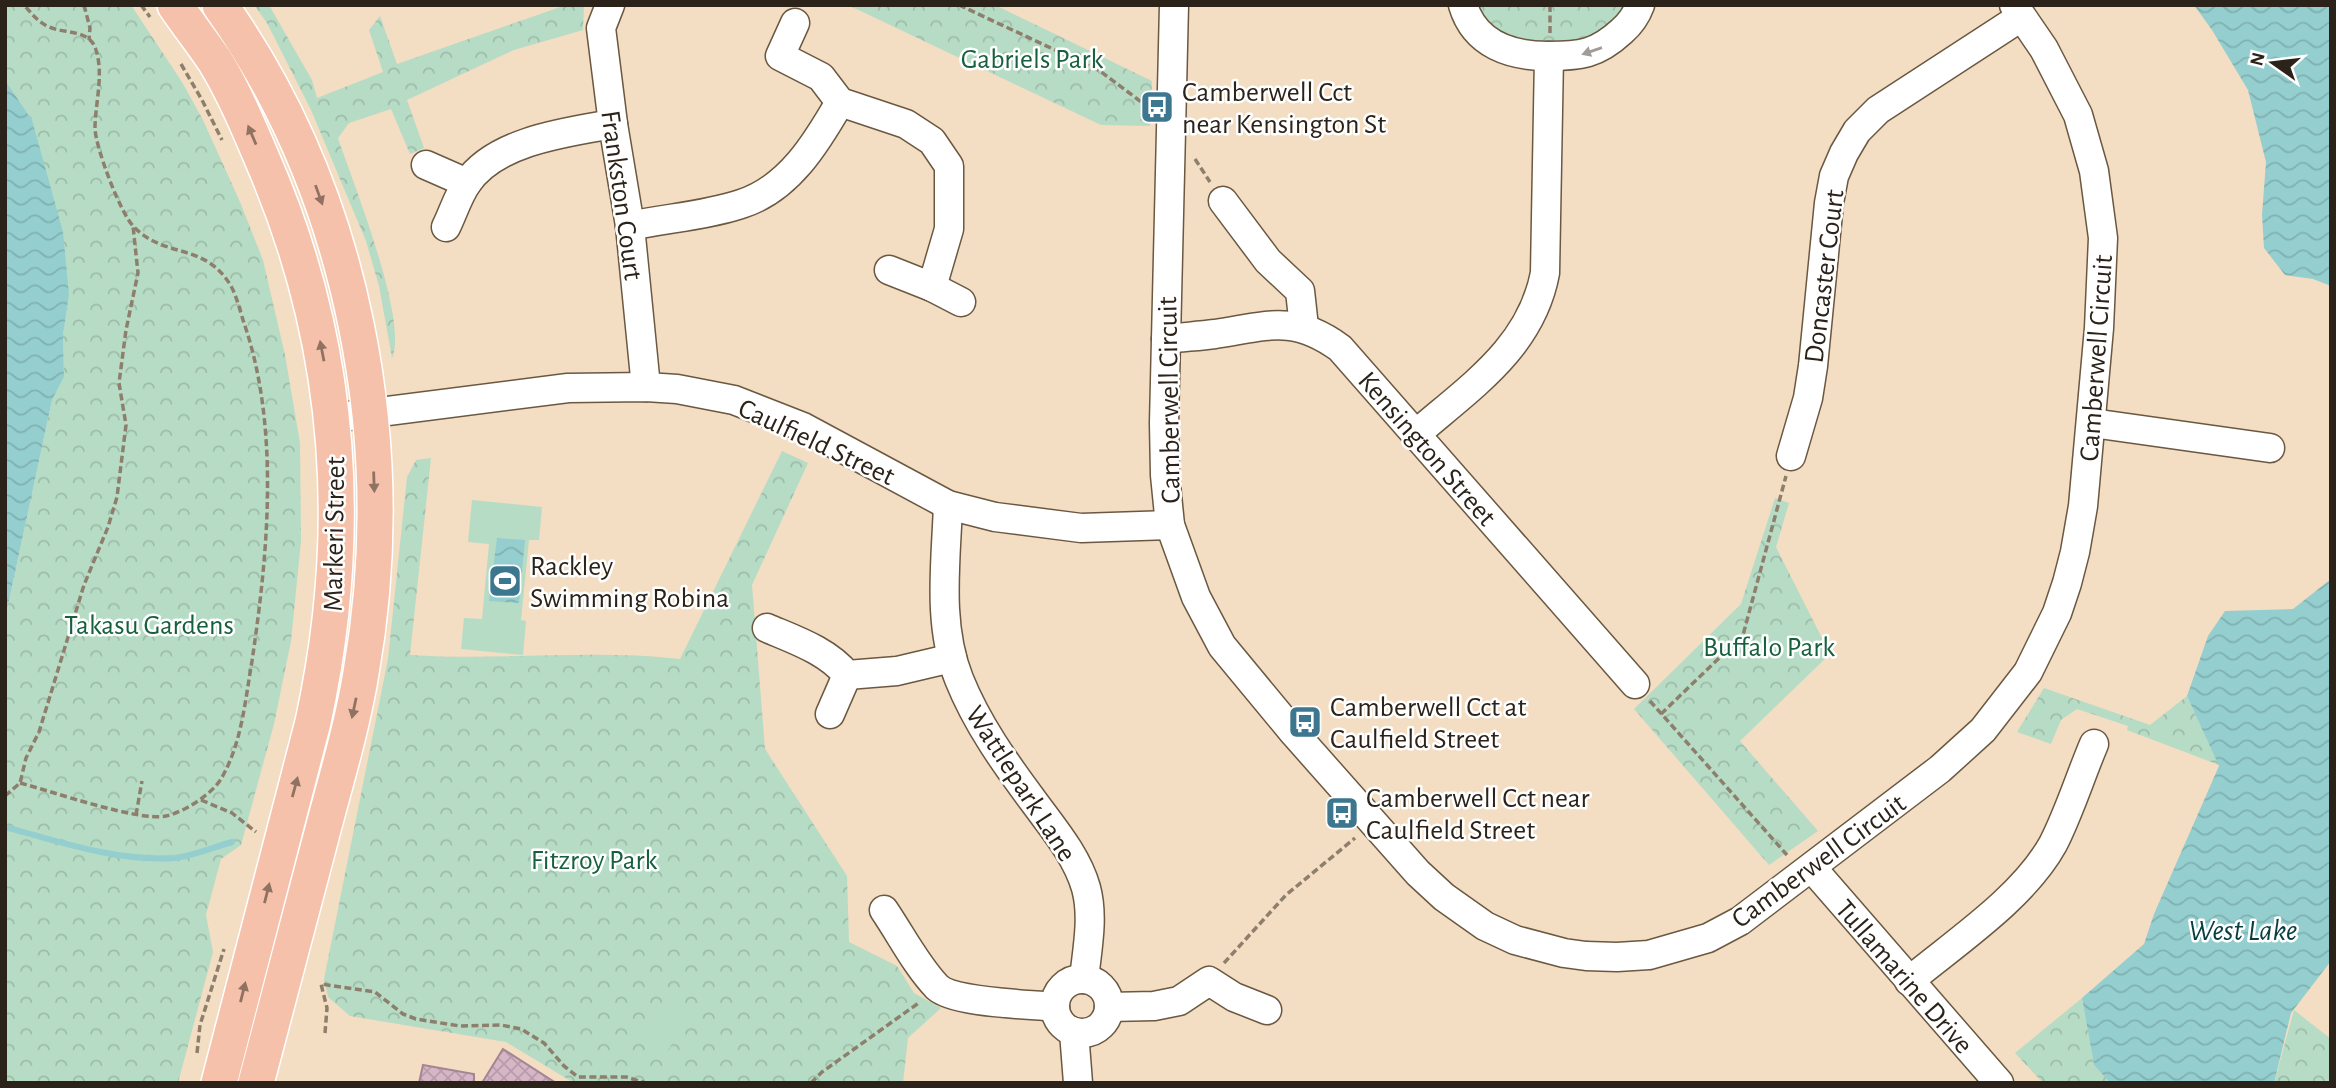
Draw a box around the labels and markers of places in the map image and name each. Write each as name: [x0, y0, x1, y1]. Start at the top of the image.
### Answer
place label: Camberwell Cct near Kensington St: [1182, 79, 1386, 139]
bus stop icon: Camberwell Cct near Kensington St: [1138, 88, 1176, 126]
place label: Rackley Swimming Robina: [530, 553, 729, 613]
sports icon: Rackley Swimming Robina: [486, 562, 524, 600]
place label: Camberwell Cct at Caulfield Street: [1330, 694, 1526, 754]
bus stop icon: Camberwell Cct at Caulfield Street: [1286, 703, 1324, 741]
place label: Camberwell Cct near Caulfield Street: [1366, 785, 1590, 845]
bus stop icon: Camberwell Cct near Caulfield Street: [1323, 794, 1361, 832]

